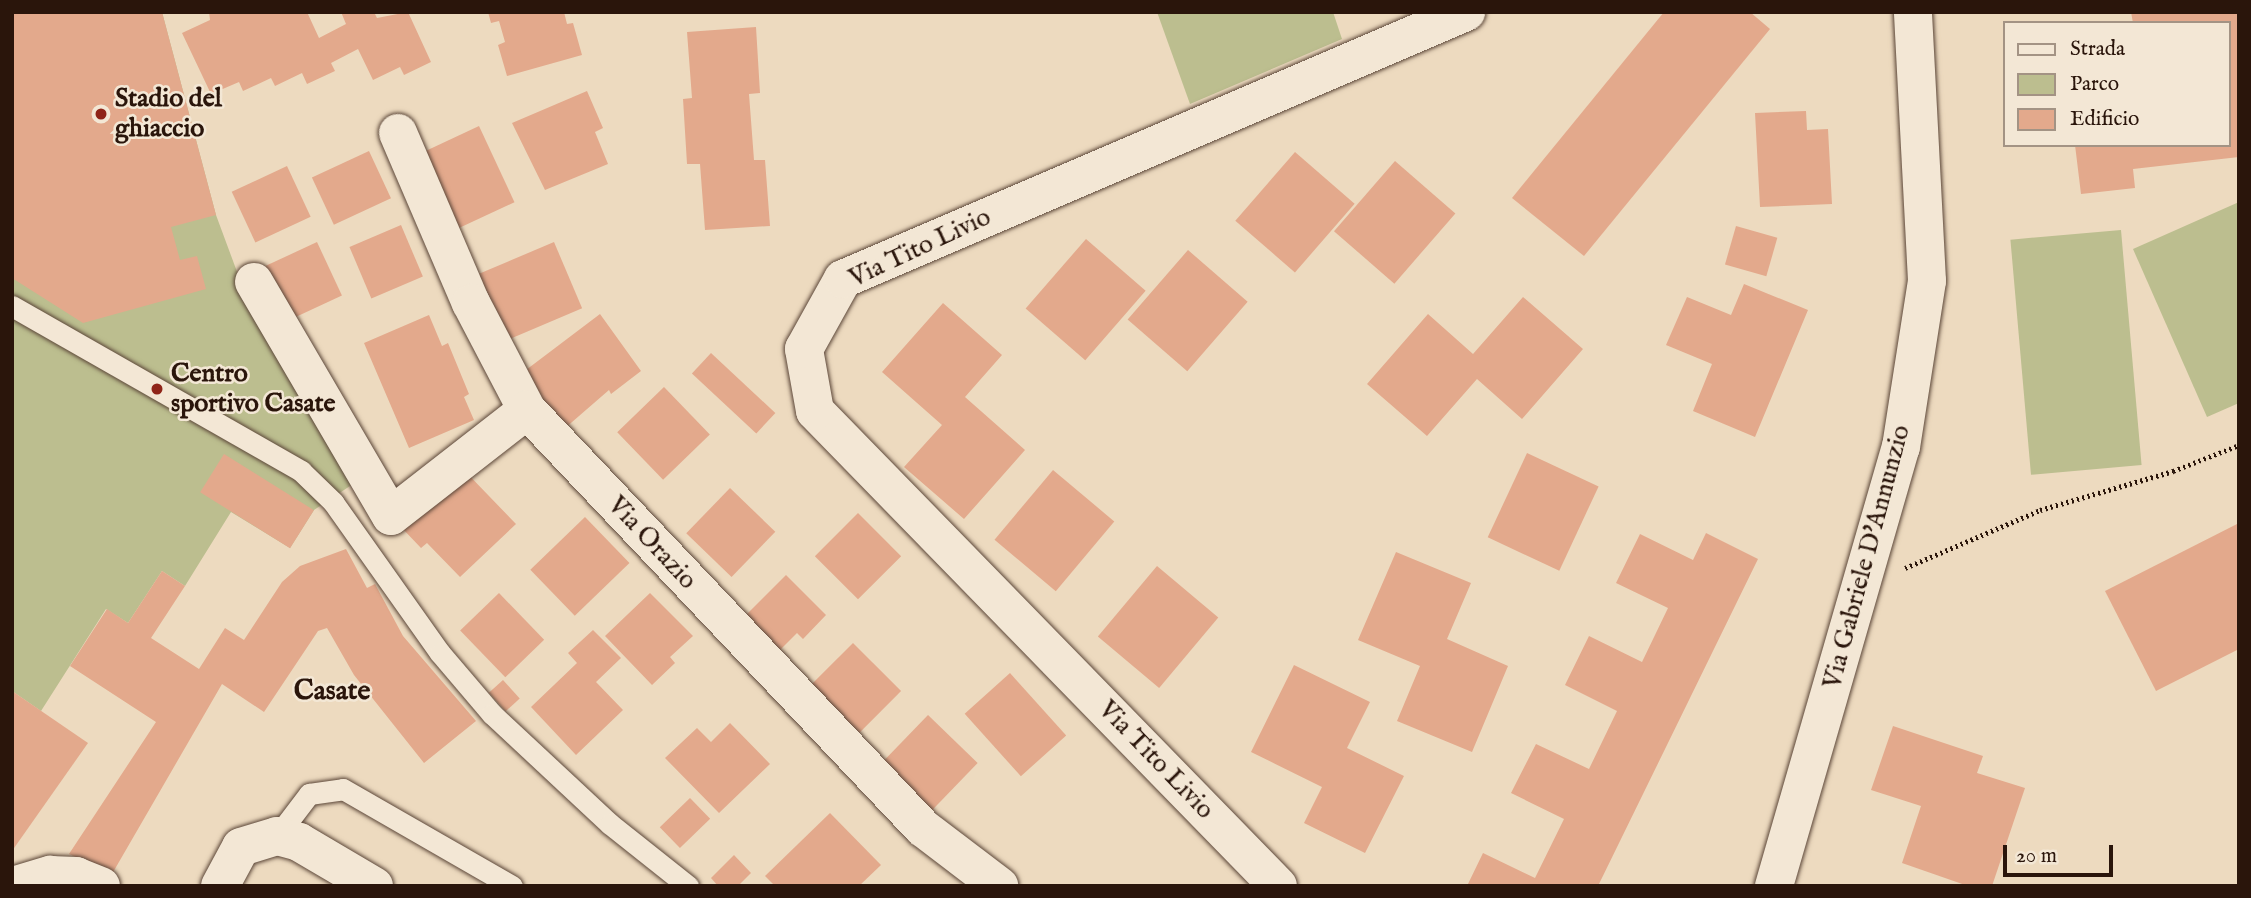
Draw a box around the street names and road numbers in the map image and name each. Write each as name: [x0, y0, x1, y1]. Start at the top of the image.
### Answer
street label: Via Tito Livio: [844, 202, 996, 294]
street label: Via Gabriele D'Annunzio: [1817, 422, 1917, 692]
street label: Via Orazio: [601, 490, 703, 596]
street label: Via Tito Livio: [1092, 694, 1220, 826]

